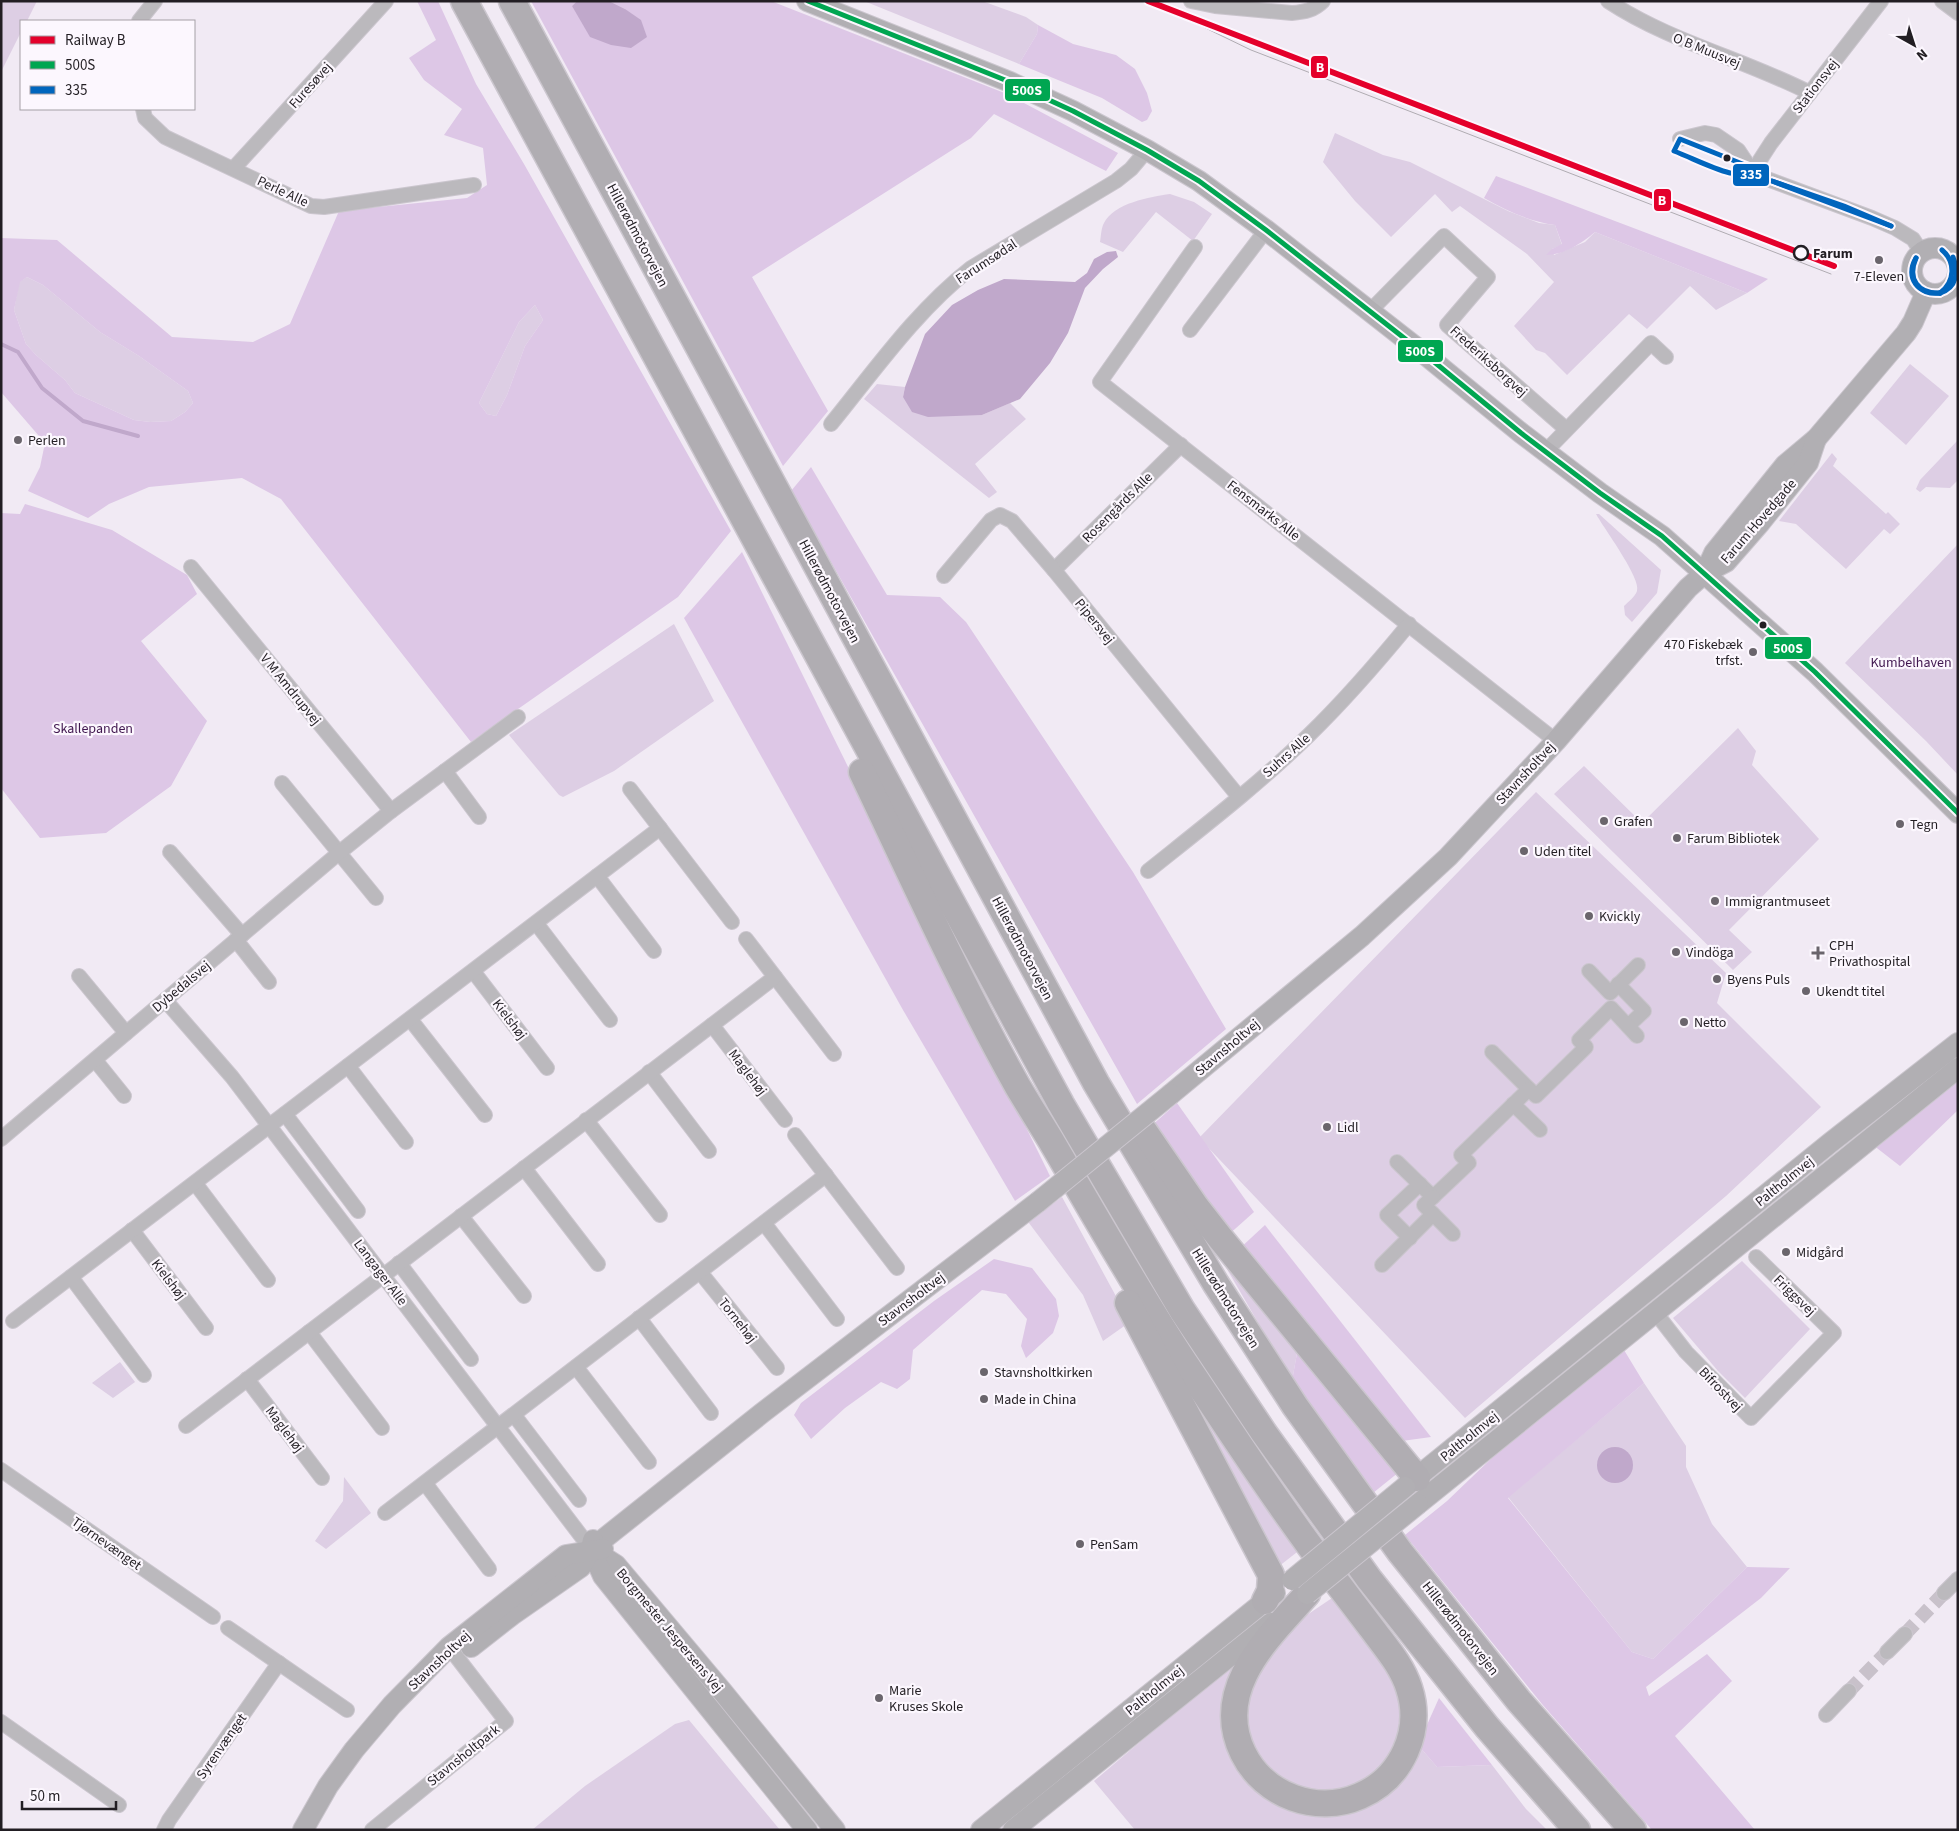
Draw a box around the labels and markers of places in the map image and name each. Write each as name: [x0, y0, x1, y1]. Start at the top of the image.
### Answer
unlabelled marker: [1722, 153, 1732, 163]
place label: Farum: [1813, 244, 1853, 264]
marker: Farum: [1793, 245, 1809, 261]
marker: 7-Eleven: [1873, 254, 1885, 266]
place label: 7-Eleven: [1854, 267, 1904, 287]
place label: Perlen: [28, 431, 66, 451]
marker: Perlen: [12, 434, 24, 446]
unlabelled marker: [1758, 620, 1768, 630]
place label: 470 Fiskebæk trfst.: [1664, 635, 1743, 671]
marker: 470 Fiskebæk trfst.: [1747, 646, 1759, 658]
place label: Grafen: [1614, 812, 1653, 832]
marker: Grafen: [1598, 815, 1610, 827]
place label: Tegn: [1910, 815, 1938, 835]
marker: Tegn: [1894, 818, 1906, 830]
place label: Farum Bibliotek: [1687, 829, 1780, 849]
marker: Farum Bibliotek: [1671, 832, 1683, 844]
place label: Uden titel: [1534, 842, 1592, 862]
marker: Uden titel: [1518, 845, 1530, 857]
place label: Immigrantmuseet: [1725, 892, 1830, 912]
marker: Immigrantmuseet: [1709, 895, 1721, 907]
place label: Kvickly: [1599, 907, 1641, 927]
marker: Kvickly: [1583, 910, 1595, 922]
place label: CPH Privathospital: [1829, 936, 1911, 972]
place label: Vindöga: [1686, 943, 1734, 963]
marker: Vindöga: [1670, 946, 1682, 958]
marker: CPH Privathospital: [1811, 946, 1825, 960]
place label: Byens Puls: [1727, 970, 1790, 990]
marker: Byens Puls: [1711, 973, 1723, 985]
place label: Ukendt titel: [1816, 982, 1885, 1002]
marker: Ukendt titel: [1800, 985, 1812, 997]
place label: Netto: [1694, 1013, 1726, 1033]
marker: Netto: [1678, 1016, 1690, 1028]
place label: Lidl: [1337, 1118, 1359, 1138]
marker: Lidl: [1321, 1121, 1333, 1133]
place label: Midgård: [1796, 1243, 1844, 1263]
marker: Midgård: [1780, 1246, 1792, 1258]
place label: Stavnsholtkirken: [994, 1363, 1093, 1383]
marker: Stavnsholtkirken: [978, 1366, 990, 1378]
place label: Made in China: [994, 1390, 1076, 1410]
marker: Made in China: [978, 1393, 990, 1405]
place label: PenSam: [1090, 1535, 1138, 1555]
marker: PenSam: [1074, 1538, 1086, 1550]
place label: Marie Kruses Skole: [889, 1681, 963, 1717]
marker: Marie Kruses Skole: [873, 1692, 885, 1704]

